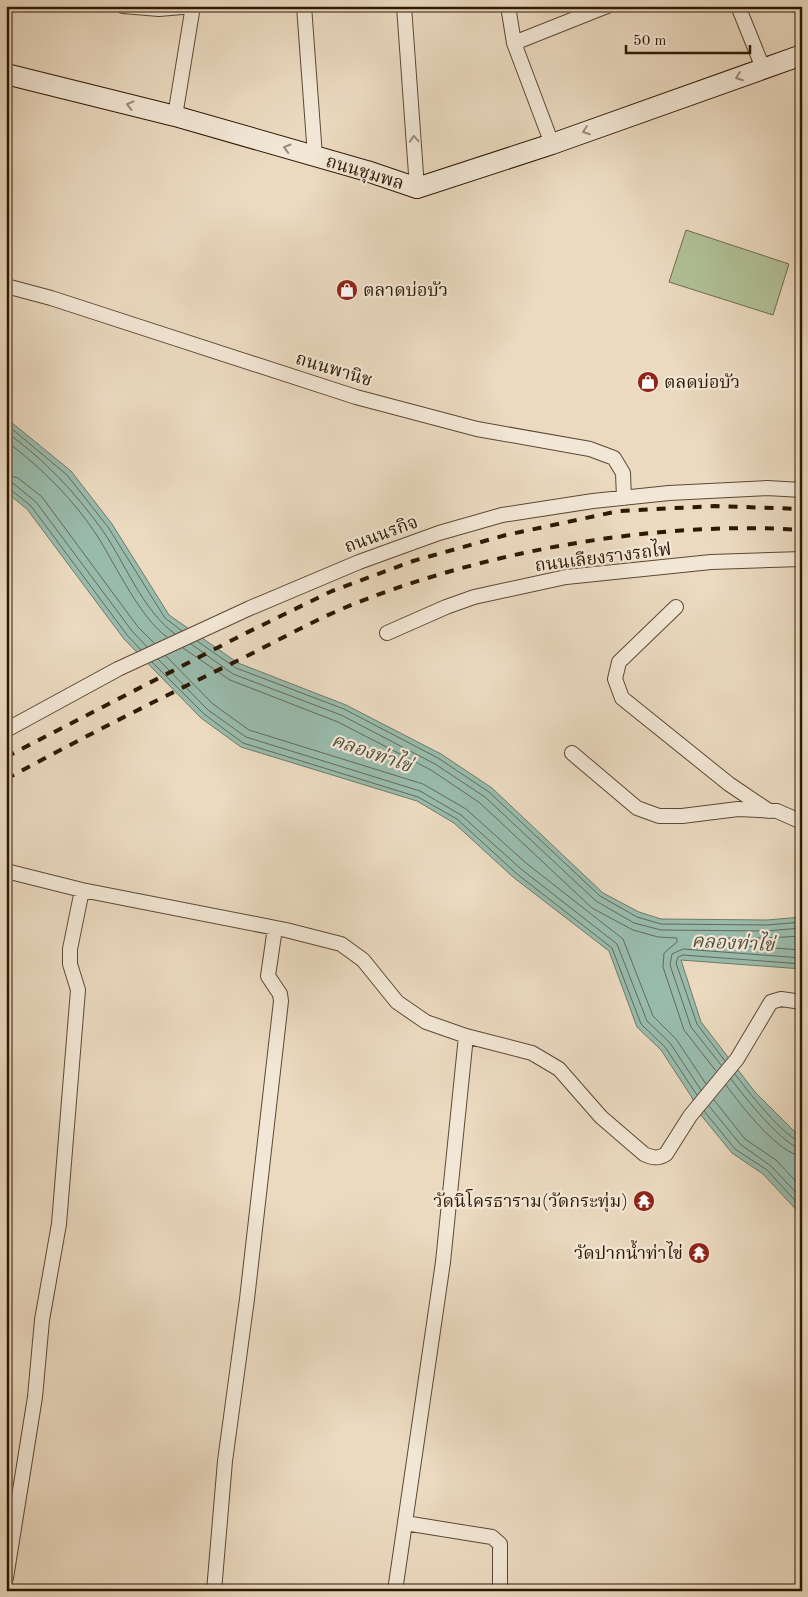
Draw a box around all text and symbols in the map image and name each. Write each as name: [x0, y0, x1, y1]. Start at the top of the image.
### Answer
scale bar: [626, 22, 749, 54]
text: 50 m: [633, 34, 667, 49]
one-way arrow: [736, 71, 744, 81]
one-way arrow: [126, 100, 135, 111]
one-way arrow: [583, 126, 591, 136]
one-way arrow: [408, 135, 419, 143]
one-way arrow: [283, 143, 291, 154]
street label: ถนนชุมพล: [323, 153, 406, 195]
shop icon: ตลาดบ่อบัว: [335, 278, 359, 302]
place label: ตลาดบ่อบัว: [363, 280, 448, 300]
street label: ถนนพานิช: [293, 350, 374, 390]
shop icon: ตลดบ่อบัว: [636, 370, 660, 394]
place label: ตลดบ่อบัว: [664, 372, 740, 392]
street label: ถนนนรกิจ: [342, 513, 421, 557]
street label: ถนนเลียงรางรถไฟ: [533, 537, 672, 575]
water label: คลองท่าไข่: [329, 726, 418, 778]
water label: คลองท่าไข่: [691, 927, 778, 956]
place label: วัดนิโครธาราม(วัดกระทุ่ม): [433, 1188, 628, 1213]
temple icon: วัดนิโครธาราม(วัดกระทุ่ม): [632, 1189, 656, 1213]
place label: วัดปากน้ำท่าไข่: [574, 1239, 683, 1263]
temple icon: วัดปากน้ำท่าไข่: [687, 1241, 711, 1265]

